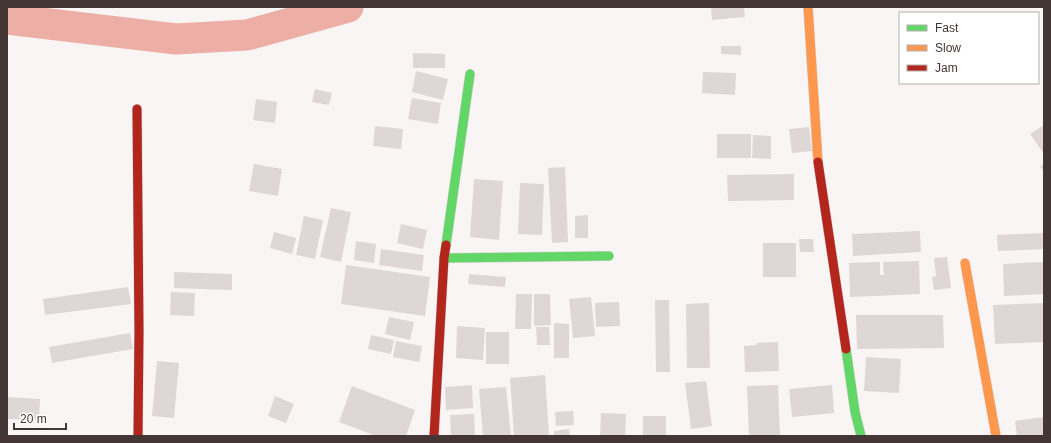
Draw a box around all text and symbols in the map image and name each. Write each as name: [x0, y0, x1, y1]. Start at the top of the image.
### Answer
legend: [899, 12, 1039, 84]
text: Fast: [935, 21, 959, 35]
text: Slow: [935, 41, 961, 55]
text: Jam: [935, 61, 958, 75]
scale bar: [14, 405, 66, 431]
text: 20 m: [20, 412, 47, 426]

